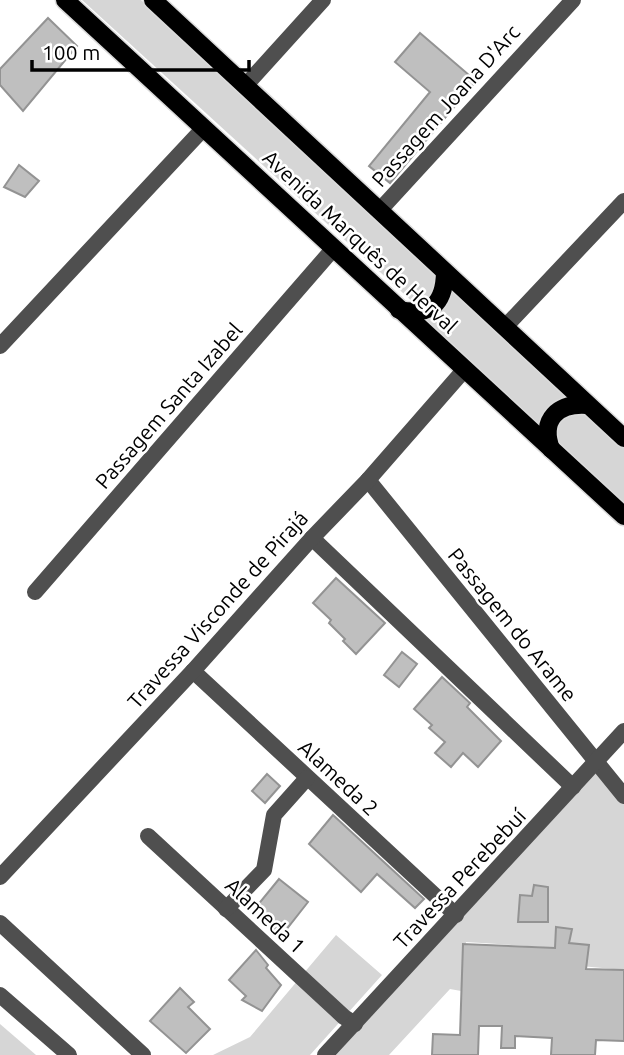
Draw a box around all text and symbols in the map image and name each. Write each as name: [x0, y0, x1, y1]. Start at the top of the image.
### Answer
street label: Passagem Joana D'Arc: [366, 19, 524, 191]
scale bar: [32, 28, 248, 72]
text: 100 m: [42, 40, 100, 64]
street label: Avenida Marquês de Herval: [259, 145, 463, 338]
street label: Passagem Santa Izabel: [90, 318, 247, 493]
street label: Travessa Visconde de Pirajá: [122, 506, 312, 713]
street label: Passagem do Arame: [444, 543, 582, 706]
street label: Alameda 2: [294, 735, 383, 820]
street label: Travessa Perebebuí: [388, 803, 531, 953]
street label: Alameda 1: [221, 873, 310, 958]

